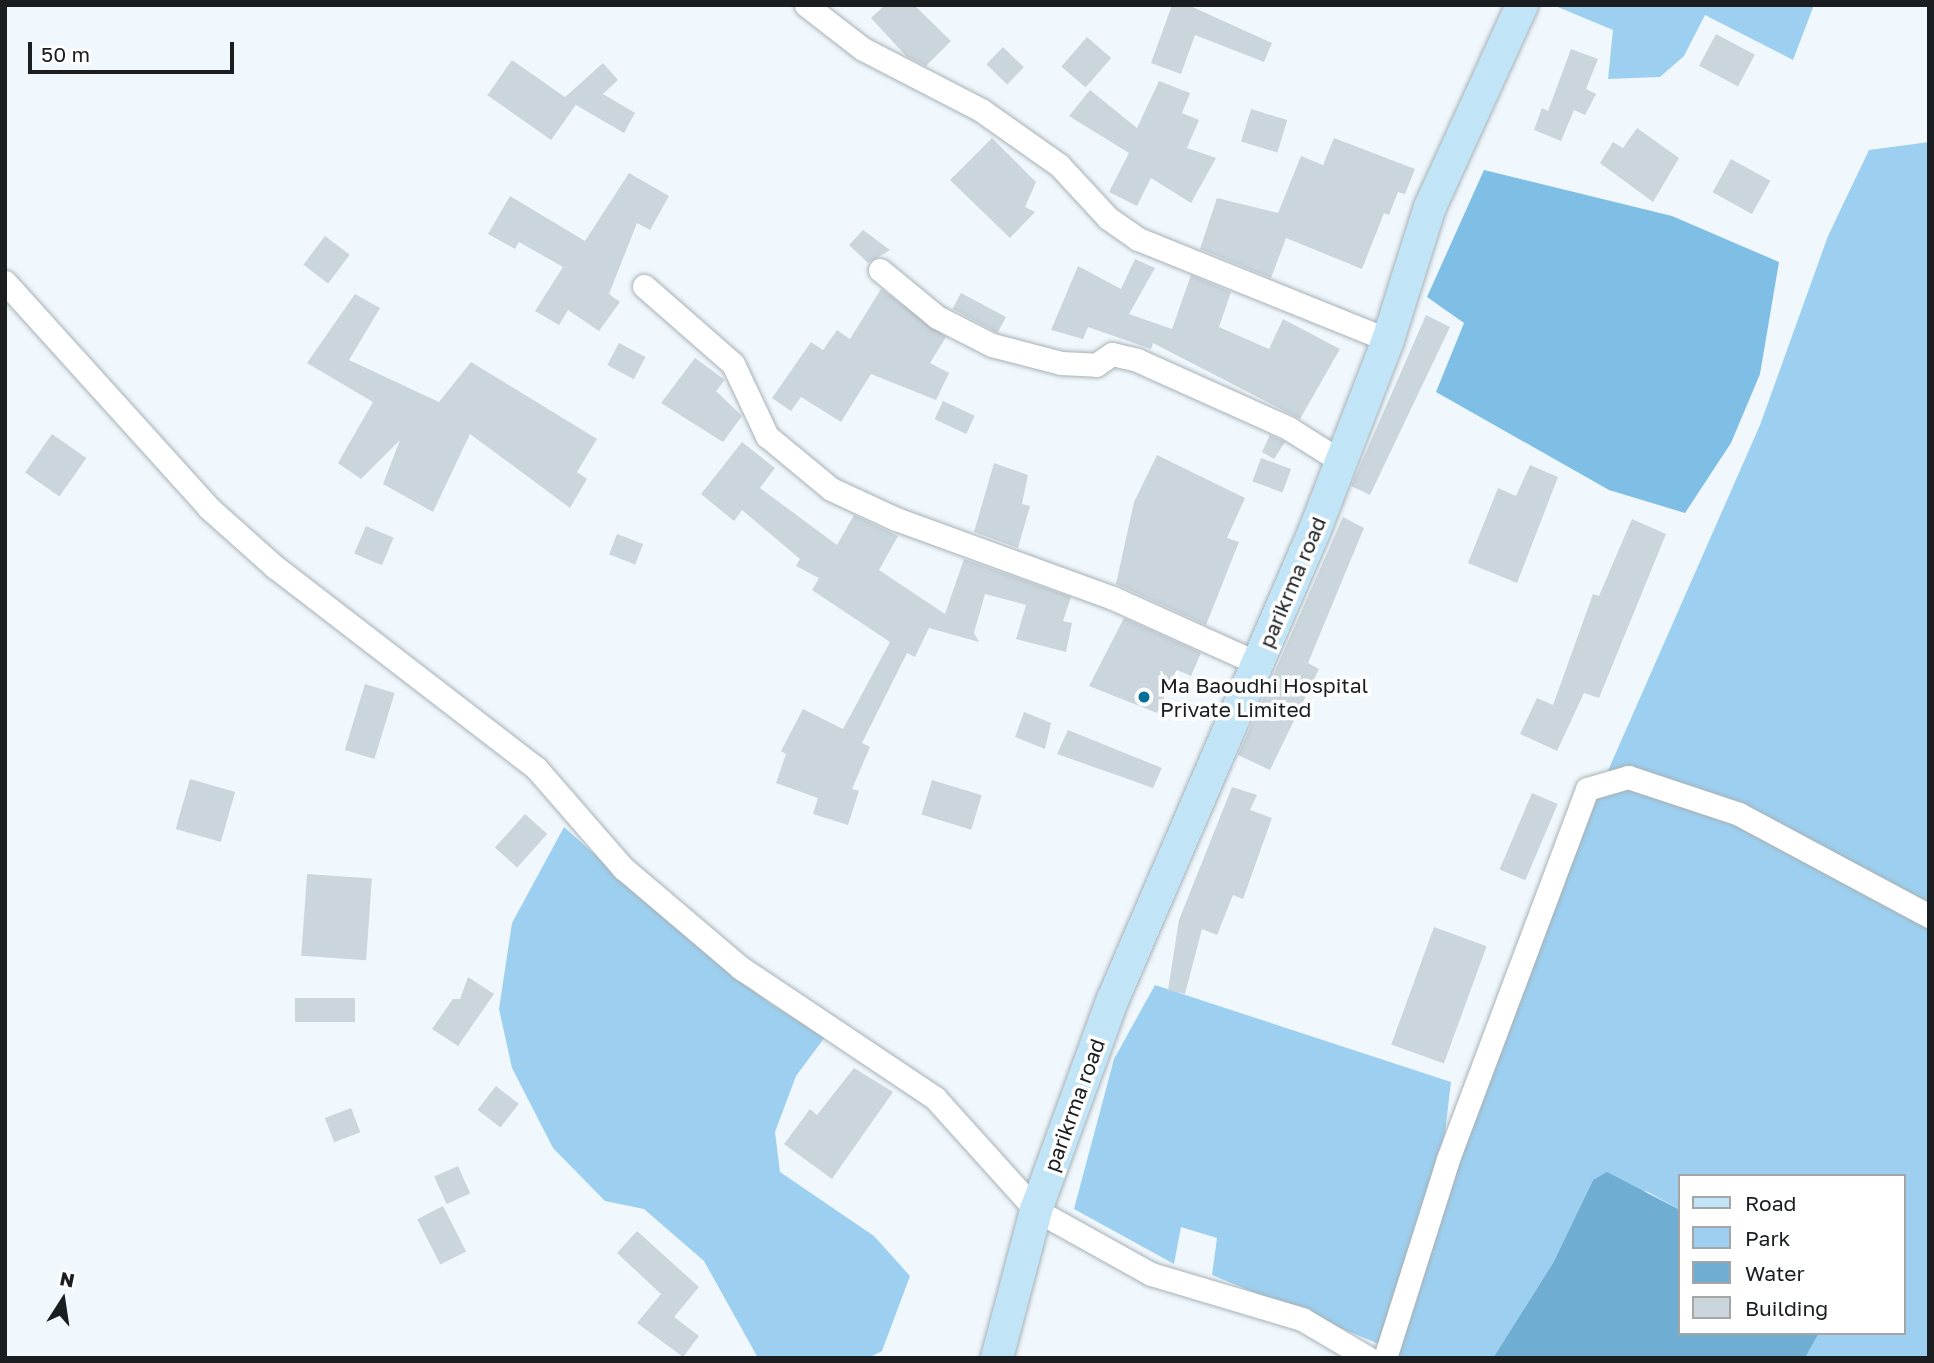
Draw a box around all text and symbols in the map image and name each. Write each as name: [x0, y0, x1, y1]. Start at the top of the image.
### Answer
scale bar: [32, 28, 238, 72]
text: 50 m: [41, 41, 90, 67]
street label: parikrma road: [1253, 513, 1331, 651]
place label: Ma Baoudhi Hospital Private Limited: [1160, 672, 1368, 722]
marker: Ma Baoudhi Hospital Private Limited: [1134, 687, 1154, 707]
street label: parikrma road: [1038, 1035, 1110, 1175]
legend: [1678, 1174, 1906, 1335]
text: Road: [1745, 1190, 1796, 1216]
text: Park: [1745, 1225, 1790, 1251]
text: Water: [1745, 1260, 1805, 1286]
north arrow: [28, 1265, 98, 1335]
text: N: [58, 1266, 77, 1292]
text: Building: [1745, 1295, 1828, 1321]

